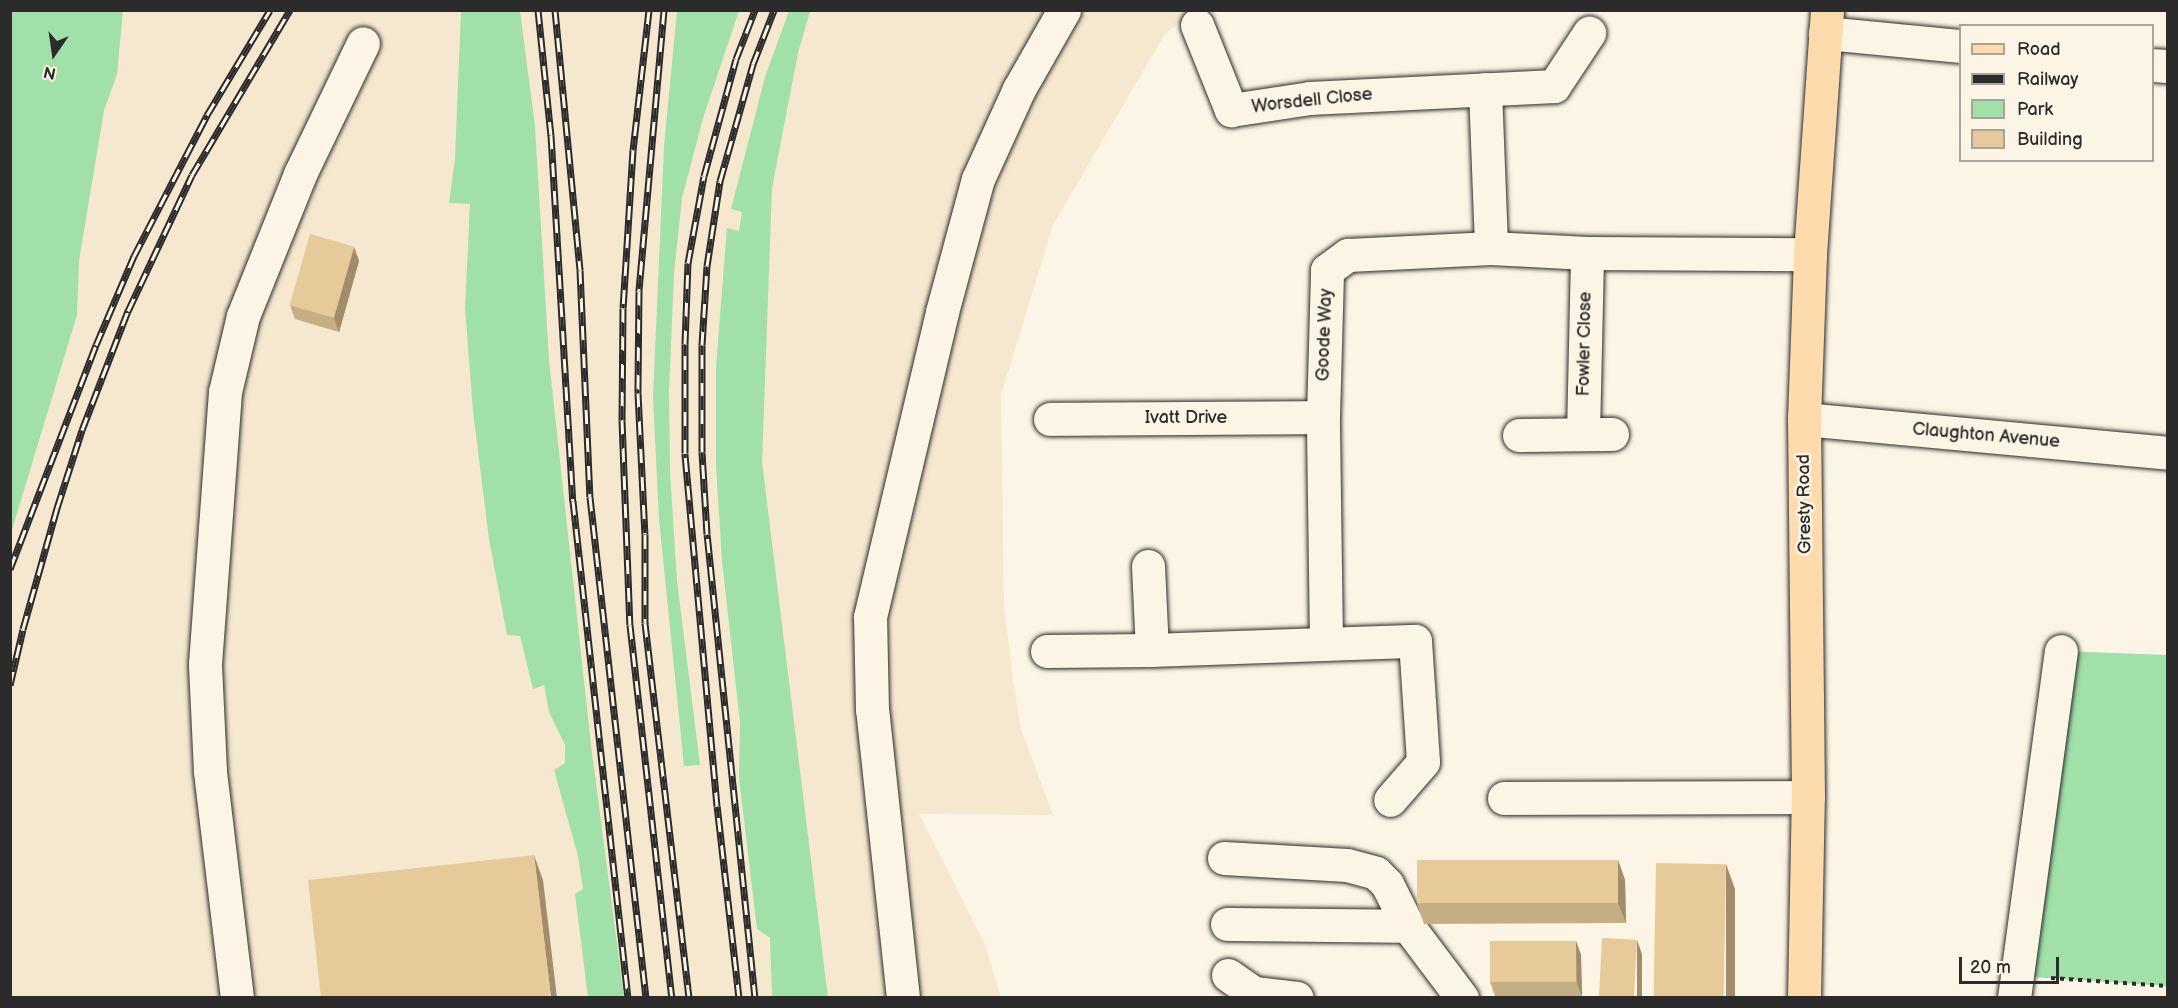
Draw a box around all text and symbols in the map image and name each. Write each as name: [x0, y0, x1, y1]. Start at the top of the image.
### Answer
north arrow: [24, 24, 84, 84]
legend: [1959, 24, 2154, 162]
text: Road: [2017, 39, 2061, 60]
text: N: [42, 61, 58, 83]
text: Railway: [2017, 69, 2079, 90]
street label: Worsdell Close: [1251, 84, 1373, 118]
text: Park: [2017, 99, 2053, 120]
text: Building: [2017, 129, 2083, 150]
street label: Goode Way: [1313, 288, 1337, 382]
street label: Fowler Close: [1573, 291, 1597, 397]
street label: Ivatt Drive: [1145, 407, 1227, 429]
street label: Claughton Avenue: [1911, 419, 2061, 453]
street label: Gresty Road: [1793, 453, 1817, 555]
scale bar: [1962, 945, 2062, 983]
text: 20 m: [1970, 957, 2011, 978]

